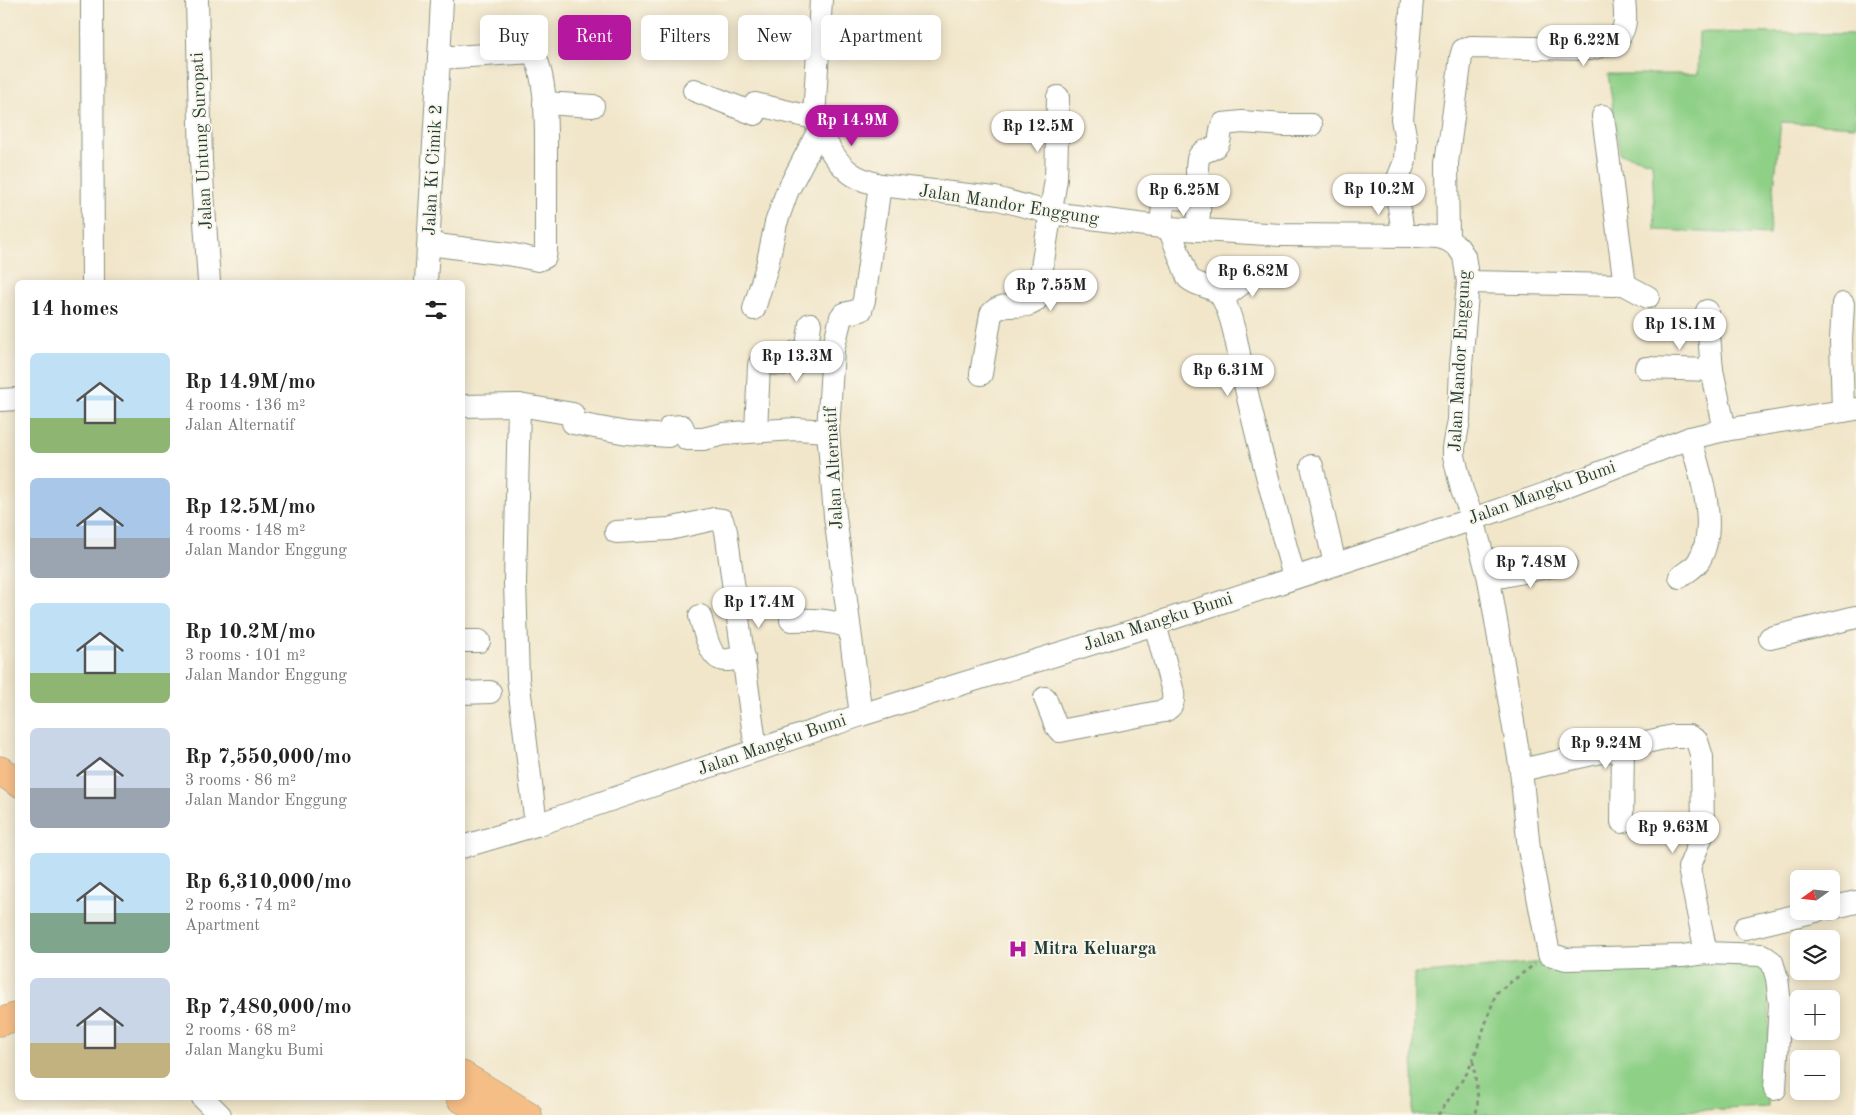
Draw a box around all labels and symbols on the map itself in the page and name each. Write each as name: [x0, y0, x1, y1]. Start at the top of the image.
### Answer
pin: Rp 6.22M: [1532, 24, 1636, 67]
street label: Jalan Untung Suropati: [188, 52, 216, 230]
street label: Jalan Ki Cimik 2: [421, 104, 445, 236]
pin: Rp 14.9M: [800, 104, 904, 147]
pin: Rp 12.5M: [986, 110, 1090, 153]
pin: Rp 6.25M: [1132, 174, 1236, 217]
pin: Rp 10.2M: [1327, 174, 1431, 216]
street label: Jalan Mandor Enggung: [918, 182, 1101, 228]
pin: Rp 6.82M: [1201, 256, 1305, 298]
street label: Jalan Mandor Enggung: [1446, 269, 1474, 452]
pin: Rp 7.55M: [999, 270, 1103, 312]
pin: Rp 18.1M: [1628, 308, 1732, 351]
pin: Rp 13.3M: [745, 340, 849, 383]
pin: Rp 6.31M: [1176, 354, 1280, 397]
street label: Jalan Alternatif: [822, 405, 846, 530]
street label: Jalan Mangku Bumi: [1466, 458, 1618, 528]
pin: Rp 7.48M: [1479, 546, 1583, 589]
pin: Rp 17.4M: [707, 586, 811, 629]
street label: Jalan Mangku Bumi: [1081, 589, 1235, 655]
street label: Jalan Mangku Bumi: [695, 711, 849, 779]
pin: Rp 9.24M: [1554, 728, 1658, 770]
pin: Rp 9.63M: [1621, 812, 1725, 854]
north arrow: [1790, 870, 1840, 920]
hospital icon: Mitra Keluarga: [1007, 938, 1029, 960]
place label: Mitra Keluarga: [1033, 940, 1157, 958]

